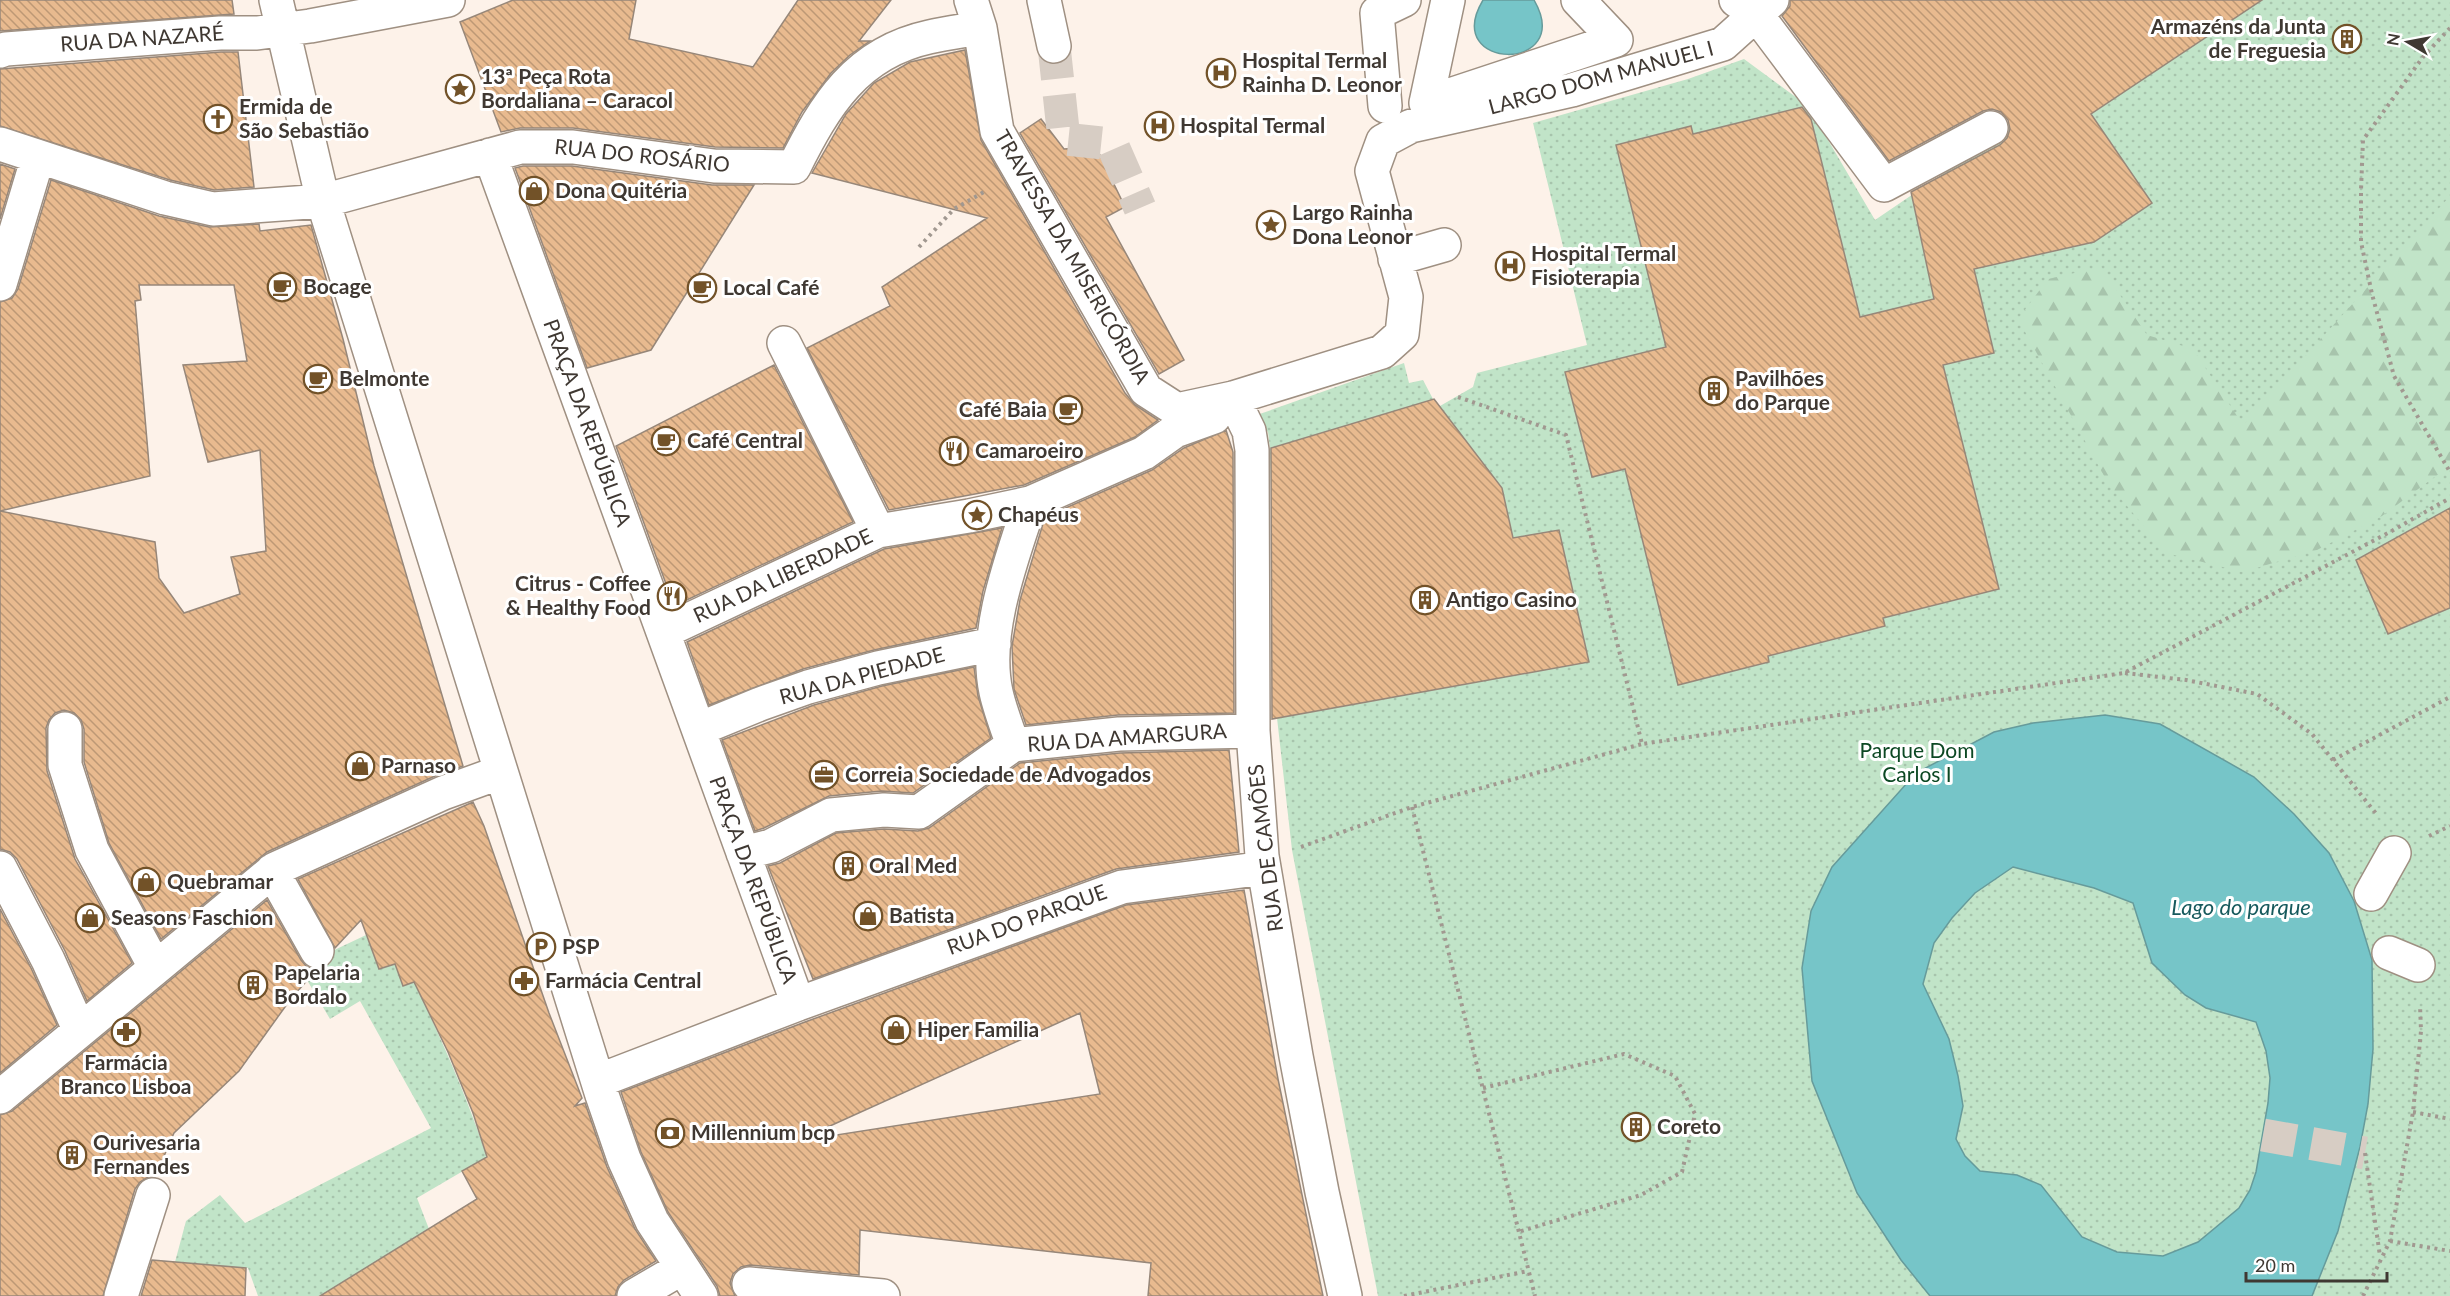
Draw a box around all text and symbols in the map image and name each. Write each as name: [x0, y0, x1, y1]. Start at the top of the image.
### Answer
north arrow: [2378, 12, 2438, 72]
place label: Armazéns da Junta de Freguesia: [2150, 13, 2326, 62]
street label: RUA DA NAZARÉ: [59, 19, 225, 56]
building icon: Armazéns da Junta de Freguesia: [2331, 23, 2363, 55]
text: N: [2382, 32, 2403, 47]
street label: LARGO DOM MANUEL I: [1485, 34, 1716, 119]
place label: Hospital Termal Rainha D. Leonor: [1242, 47, 1402, 96]
hospital icon: Hospital Termal Rainha D. Leonor: [1205, 57, 1237, 89]
place label: 13ª Peça Rota Bordaliana – Caracol: [481, 63, 673, 112]
place icon: 13ª Peça Rota Bordaliana – Caracol: [444, 73, 476, 105]
place label: Ermida de São Sebastião: [239, 93, 369, 142]
church icon: Ermida de São Sebastião: [202, 103, 234, 135]
hospital icon: Hospital Termal: [1143, 110, 1175, 142]
place label: Hospital Termal: [1180, 112, 1325, 137]
street label: TRAVESSA DA MISERICÓRDIA: [990, 125, 1157, 388]
street label: RUA DO ROSÁRIO: [553, 133, 731, 176]
shop icon: Dona Quitéria: [518, 175, 550, 207]
place label: Dona Quitéria: [555, 177, 687, 202]
place label: Largo Rainha Dona Leonor: [1292, 199, 1413, 248]
place icon: Largo Rainha Dona Leonor: [1255, 209, 1287, 241]
place label: Hospital Termal Fisioterapia: [1531, 240, 1676, 289]
hospital icon: Hospital Termal Fisioterapia: [1494, 250, 1526, 282]
cafe icon: Bocage: [266, 271, 298, 303]
cafe icon: Local Café: [686, 272, 718, 304]
place label: Bocage: [303, 273, 372, 298]
place label: Local Café: [723, 274, 819, 299]
street label: PRAÇA DA REPÚBLICA: [539, 315, 638, 530]
cafe icon: Belmonte: [302, 363, 334, 395]
place label: Belmonte: [339, 365, 429, 390]
place label: Pavilhões do Parque: [1735, 365, 1830, 414]
building icon: Pavilhões do Parque: [1698, 375, 1730, 407]
cafe icon: Café Baia: [1052, 394, 1084, 426]
place label: Café Baia: [959, 396, 1047, 421]
cafe icon: Café Central: [650, 425, 682, 457]
place label: Café Central: [687, 427, 803, 452]
restaurant icon: Camaroeiro: [938, 435, 970, 467]
place label: Camaroeiro: [975, 437, 1084, 462]
place icon: Chapéus: [961, 499, 993, 531]
place label: Chapéus: [998, 501, 1079, 526]
street label: RUA DA LIBERDADE: [689, 522, 876, 627]
place label: Citrus - Coffee & Healthy Food: [506, 570, 651, 619]
restaurant icon: Citrus - Coffee & Healthy Food: [656, 580, 688, 612]
building icon: Antigo Casino: [1409, 584, 1441, 616]
place label: Antigo Casino: [1445, 586, 1577, 611]
street label: RUA DA PIEDADE: [776, 640, 947, 709]
street label: RUA DA AMARGURA: [1026, 717, 1228, 756]
park label: Parque Dom Carlos I: [1860, 737, 1974, 786]
shop icon: Parnaso: [344, 750, 376, 782]
place label: Parnaso: [381, 752, 456, 777]
office icon: Correia Sociedade de Advogados: [808, 759, 840, 791]
place label: Correia Sociedade de Advogados: [845, 761, 1151, 786]
street label: RUA DE CAMÕES: [1242, 763, 1287, 933]
street label: PRAÇA DA REPÚBLICA: [705, 772, 804, 987]
building icon: Oral Med: [832, 850, 864, 882]
place label: Oral Med: [869, 852, 957, 877]
shop icon: Quebramar: [130, 866, 162, 898]
place label: Quebramar: [167, 868, 273, 893]
street label: RUA DO PARQUE: [943, 878, 1110, 959]
water label: Lago do parque: [2171, 893, 2311, 920]
shop icon: Batista: [852, 900, 884, 932]
shop icon: Seasons Faschion: [74, 902, 106, 934]
place label: Batista: [889, 902, 954, 927]
place label: Seasons Faschion: [111, 904, 273, 929]
parking icon: PSP: [525, 931, 557, 963]
place label: PSP: [562, 933, 600, 958]
place label: Papelaria Bordalo: [274, 959, 360, 1008]
pharmacy icon: Farmácia Central: [508, 965, 540, 997]
place label: Farmácia Central: [545, 967, 701, 992]
building icon: Papelaria Bordalo: [237, 969, 269, 1001]
shop icon: Hiper Familia: [880, 1014, 912, 1046]
pharmacy icon: Farmácia Branco Lisboa: [110, 1016, 142, 1048]
place label: Hiper Familia: [917, 1016, 1039, 1041]
place label: Farmácia Branco Lisboa: [60, 1049, 192, 1098]
building icon: Coreto: [1620, 1111, 1652, 1143]
place label: Coreto: [1657, 1113, 1721, 1138]
bank icon: Millennium bcp: [654, 1117, 686, 1149]
place label: Millennium bcp: [691, 1119, 835, 1144]
place label: Ourivesaria Fernandes: [93, 1129, 201, 1178]
building icon: Ourivesaria Fernandes: [56, 1139, 88, 1171]
scale bar: [2246, 1245, 2387, 1283]
text: 20 m: [2255, 1254, 2295, 1276]

